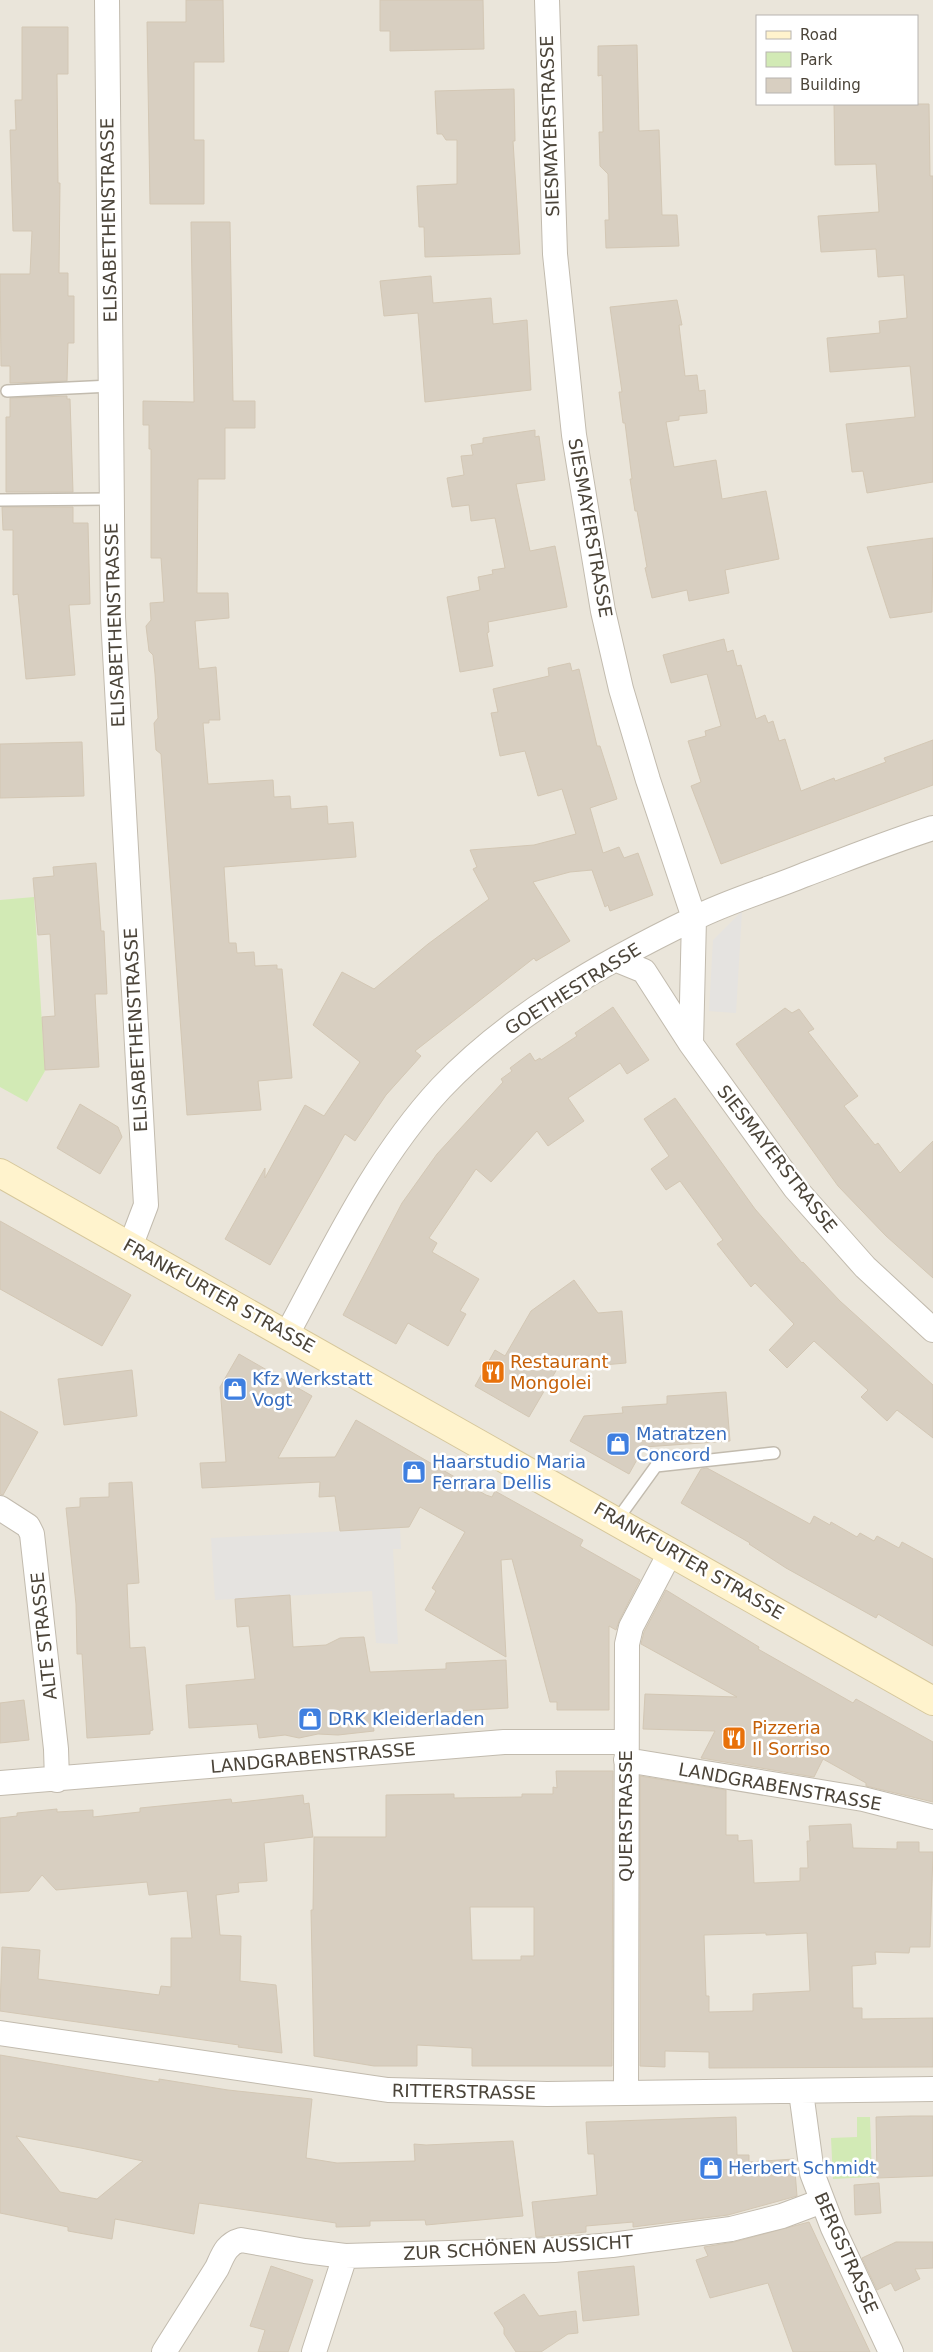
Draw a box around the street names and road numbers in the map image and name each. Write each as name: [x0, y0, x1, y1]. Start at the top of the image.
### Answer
street label: SIESMAYERSTRASSE: [536, 35, 563, 217]
street label: ELISABETHENSTRASSE: [96, 118, 121, 322]
street label: SIESMAYERSTRASSE: [564, 437, 617, 619]
street label: ELISABETHENSTRASSE: [100, 522, 129, 728]
street label: ELISABETHENSTRASSE: [120, 927, 151, 1133]
street label: GOETHESTRASSE: [501, 938, 645, 1039]
street label: SIESMAYERSTRASSE: [713, 1081, 842, 1237]
street label: FRANKFURTER STRASSE: [120, 1234, 319, 1357]
street label: FRANKFURTER STRASSE: [591, 1498, 788, 1624]
street label: ALTE STRASSE: [26, 1571, 61, 1701]
street label: LANDGRABENSTRASSE: [209, 1738, 417, 1777]
street label: QUERSTRASSE: [615, 1750, 636, 1882]
street label: LANDGRABENSTRASSE: [677, 1758, 883, 1815]
street label: RITTERSTRASSE: [392, 2080, 536, 2103]
street label: BERGSTRASSE: [810, 2189, 883, 2317]
street label: ZUR SCHÖNEN AUSSICHT: [402, 2231, 634, 2264]

